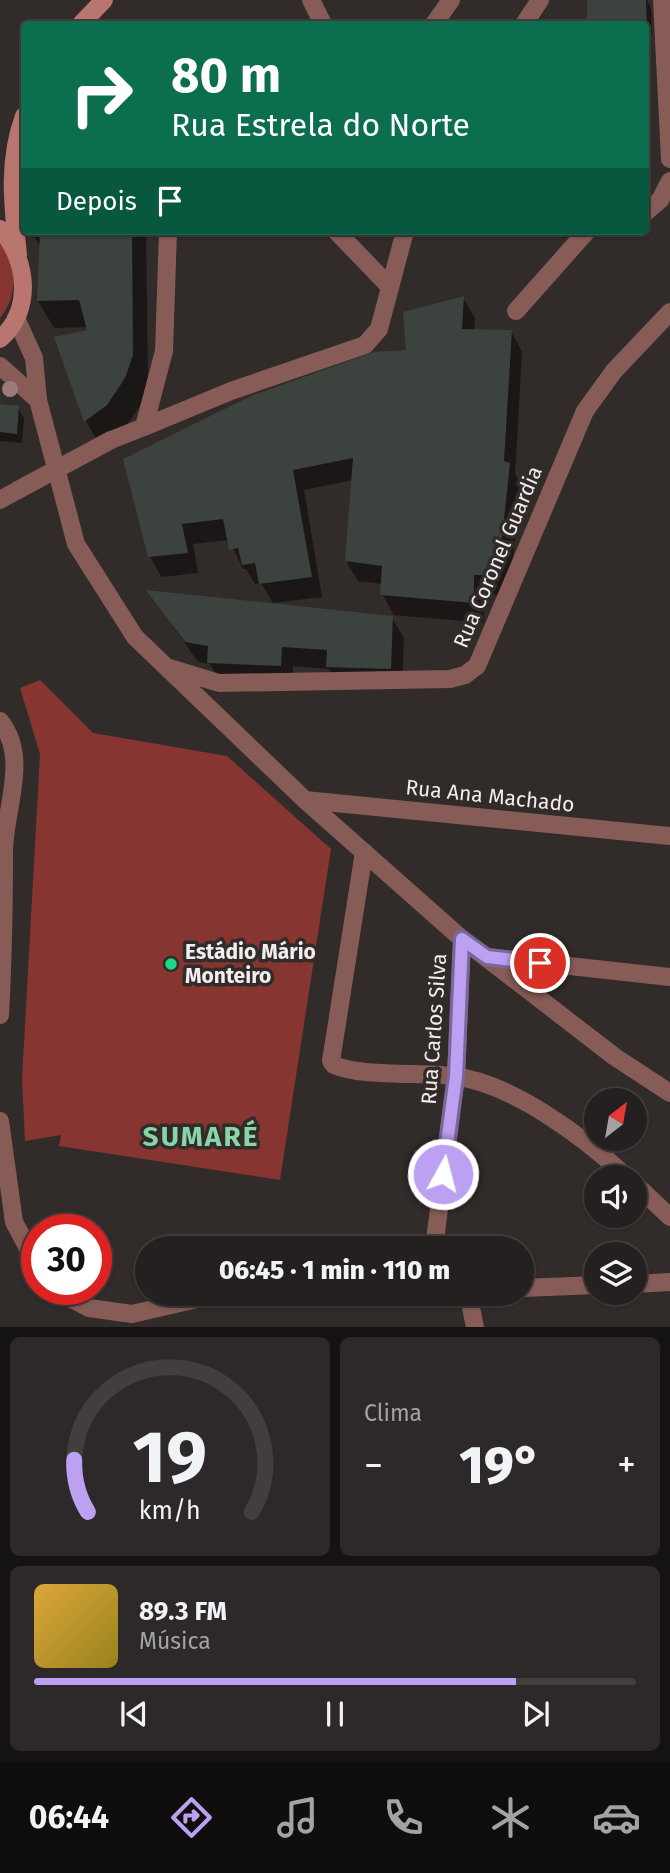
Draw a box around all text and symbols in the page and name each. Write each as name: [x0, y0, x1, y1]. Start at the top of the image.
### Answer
text: 80 m: [171, 46, 281, 105]
icon: right: [56, 49, 147, 140]
text: Rua Estrela do Norte: [171, 106, 470, 144]
icon: arrive: [151, 182, 189, 220]
text: Depois: [56, 186, 137, 217]
street label: Rua Coronel Guardia: [448, 462, 548, 652]
street label: Rua Ana Machado: [404, 774, 576, 818]
pin: [510, 933, 570, 993]
place label: Estádio Mário Monteiro: [185, 939, 316, 989]
icon: arrive: [521, 944, 559, 982]
street label: Rua Carlos Silva: [416, 953, 452, 1105]
marker: Estádio Mário Monteiro: [163, 956, 179, 972]
north arrow: [584, 1088, 648, 1152]
map controls: [584, 1088, 647, 1305]
district label: SUMARÉ: [143, 1119, 259, 1153]
position arrow: [406, 1137, 480, 1211]
button: sound: [584, 1165, 647, 1228]
speed limit sign: 30: [21, 1214, 112, 1305]
button: layers: [584, 1242, 647, 1305]
text: 06:45 · 1 min · 110 m: [219, 1255, 450, 1286]
text: Clima: [364, 1399, 422, 1427]
text: 19: [133, 1415, 207, 1502]
text: 19°: [459, 1434, 541, 1497]
text: −: [364, 1442, 383, 1488]
text: +: [617, 1442, 636, 1488]
text: km/h: [139, 1496, 201, 1526]
text: 89.3 FM: [139, 1596, 227, 1627]
text: Música: [139, 1627, 211, 1655]
icon: previous: [115, 1695, 153, 1733]
icon: pause: [316, 1695, 354, 1733]
icon: next: [517, 1695, 555, 1733]
icon: directions: [167, 1793, 216, 1842]
icon: music: [273, 1793, 322, 1842]
icon: phone: [379, 1793, 428, 1842]
icon: climate: [486, 1793, 535, 1842]
icon: car: [592, 1793, 641, 1842]
text: 06:44: [29, 1798, 109, 1836]

